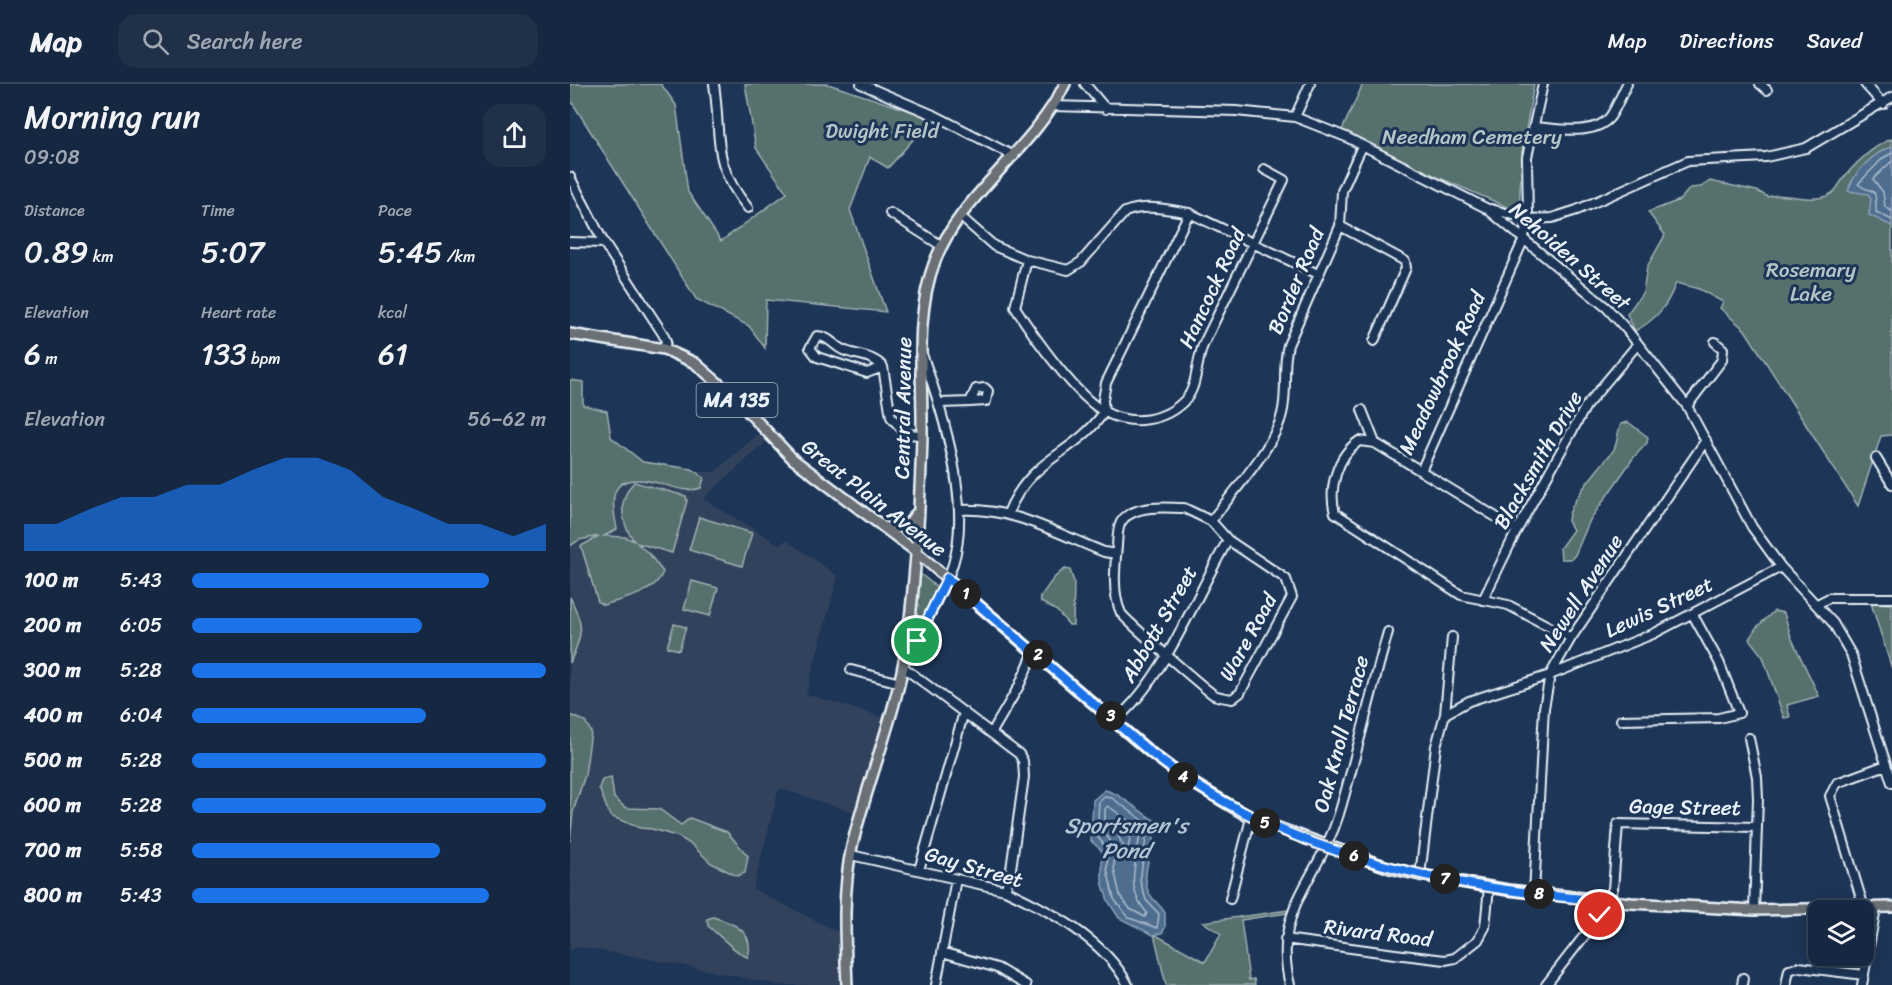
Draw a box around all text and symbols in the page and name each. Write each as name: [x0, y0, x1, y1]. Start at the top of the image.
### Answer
search box: [118, 14, 538, 68]
text: Map: [30, 17, 82, 66]
text: Search here: [187, 22, 303, 61]
text: Map: [1608, 22, 1646, 60]
text: Directions: [1679, 22, 1774, 60]
text: Saved: [1807, 22, 1862, 60]
icon: search: [139, 25, 172, 58]
text: Morning run: [24, 88, 200, 146]
button: share: [483, 104, 546, 167]
park label: Dwight Field: [825, 112, 941, 150]
park label: Needham Cemetery: [1382, 118, 1562, 156]
text: 09:08: [24, 140, 80, 175]
street label: Nehoiden Street: [1500, 192, 1641, 321]
text: Distance: [24, 196, 85, 225]
text: Time: [201, 196, 235, 225]
text: Pace: [378, 196, 412, 225]
street label: Hancock Road: [1167, 219, 1257, 355]
street label: Border Road: [1256, 220, 1336, 341]
text: 0.89: [24, 225, 89, 279]
text: 5:07: [201, 225, 264, 279]
text: 5:45: [378, 225, 442, 279]
text: km: [89, 242, 113, 271]
text: /km: [442, 242, 475, 271]
park label: Rosemary Lake: [1766, 251, 1856, 313]
street label: Meadowbrook Road: [1387, 283, 1497, 461]
text: Elevation: [24, 298, 89, 327]
text: Heart rate: [201, 298, 276, 327]
text: kcal: [378, 298, 407, 327]
text: 6: [24, 327, 41, 381]
text: 133: [201, 327, 247, 381]
text: 61: [378, 327, 408, 381]
street label: Central Avenue: [883, 336, 923, 479]
text: m: [41, 344, 58, 373]
text: bpm: [247, 344, 281, 373]
road number: MA 135: [696, 383, 777, 417]
street label: Blacksmith Drive: [1483, 383, 1593, 537]
text: Elevation: [24, 402, 105, 437]
text: 56–62 m: [468, 402, 546, 437]
street label: Great Plain Avenue: [793, 429, 956, 568]
street label: Newell Avenue: [1528, 526, 1634, 660]
street label: Abbott Street: [1109, 558, 1208, 691]
text: 100 m: [24, 563, 78, 598]
text: 5:43: [120, 563, 162, 598]
street label: Lewis Street: [1598, 565, 1720, 649]
pin: 1: [951, 579, 981, 609]
text: 1: [963, 579, 969, 608]
street label: Ware Road: [1208, 584, 1289, 688]
text: 200 m: [24, 608, 81, 643]
text: 6:05: [120, 608, 162, 643]
pin: [891, 615, 942, 666]
icon: arrive: [900, 624, 933, 657]
pin: 2: [1023, 640, 1053, 670]
text: 2: [1033, 640, 1043, 669]
street label: Oak Knoll Terrace: [1302, 651, 1380, 817]
text: 300 m: [24, 653, 81, 688]
text: 5:28: [120, 653, 162, 688]
text: 400 m: [24, 698, 82, 733]
text: 6:04: [120, 698, 163, 733]
pin: 3: [1096, 701, 1126, 731]
text: 3: [1107, 701, 1115, 730]
text: 500 m: [24, 743, 82, 778]
text: 5:28: [120, 743, 162, 778]
pin: 4: [1168, 762, 1198, 792]
text: 4: [1178, 762, 1188, 791]
street label: Gage Street: [1629, 787, 1741, 827]
text: 600 m: [24, 788, 81, 823]
text: 5:28: [120, 788, 162, 823]
water label: Sportsmen's Pond: [1064, 806, 1190, 870]
pin: 5: [1250, 808, 1280, 838]
text: 5: [1260, 808, 1270, 837]
text: 700 m: [24, 833, 81, 868]
text: 5:58: [120, 833, 163, 868]
street label: Gay Street: [920, 835, 1028, 899]
pin: 6: [1339, 841, 1369, 871]
text: 6: [1349, 841, 1359, 870]
pin: 7: [1430, 864, 1460, 894]
text: 7: [1440, 864, 1450, 893]
text: 800 m: [24, 878, 82, 913]
text: 5:43: [120, 878, 162, 913]
pin: 8: [1524, 879, 1554, 909]
text: 8: [1534, 879, 1544, 908]
pin: [1574, 889, 1625, 940]
icon: check: [1583, 898, 1616, 931]
map controls: [1808, 900, 1874, 966]
button: layers: [1808, 900, 1874, 966]
street label: Rivard Road: [1322, 908, 1436, 959]

